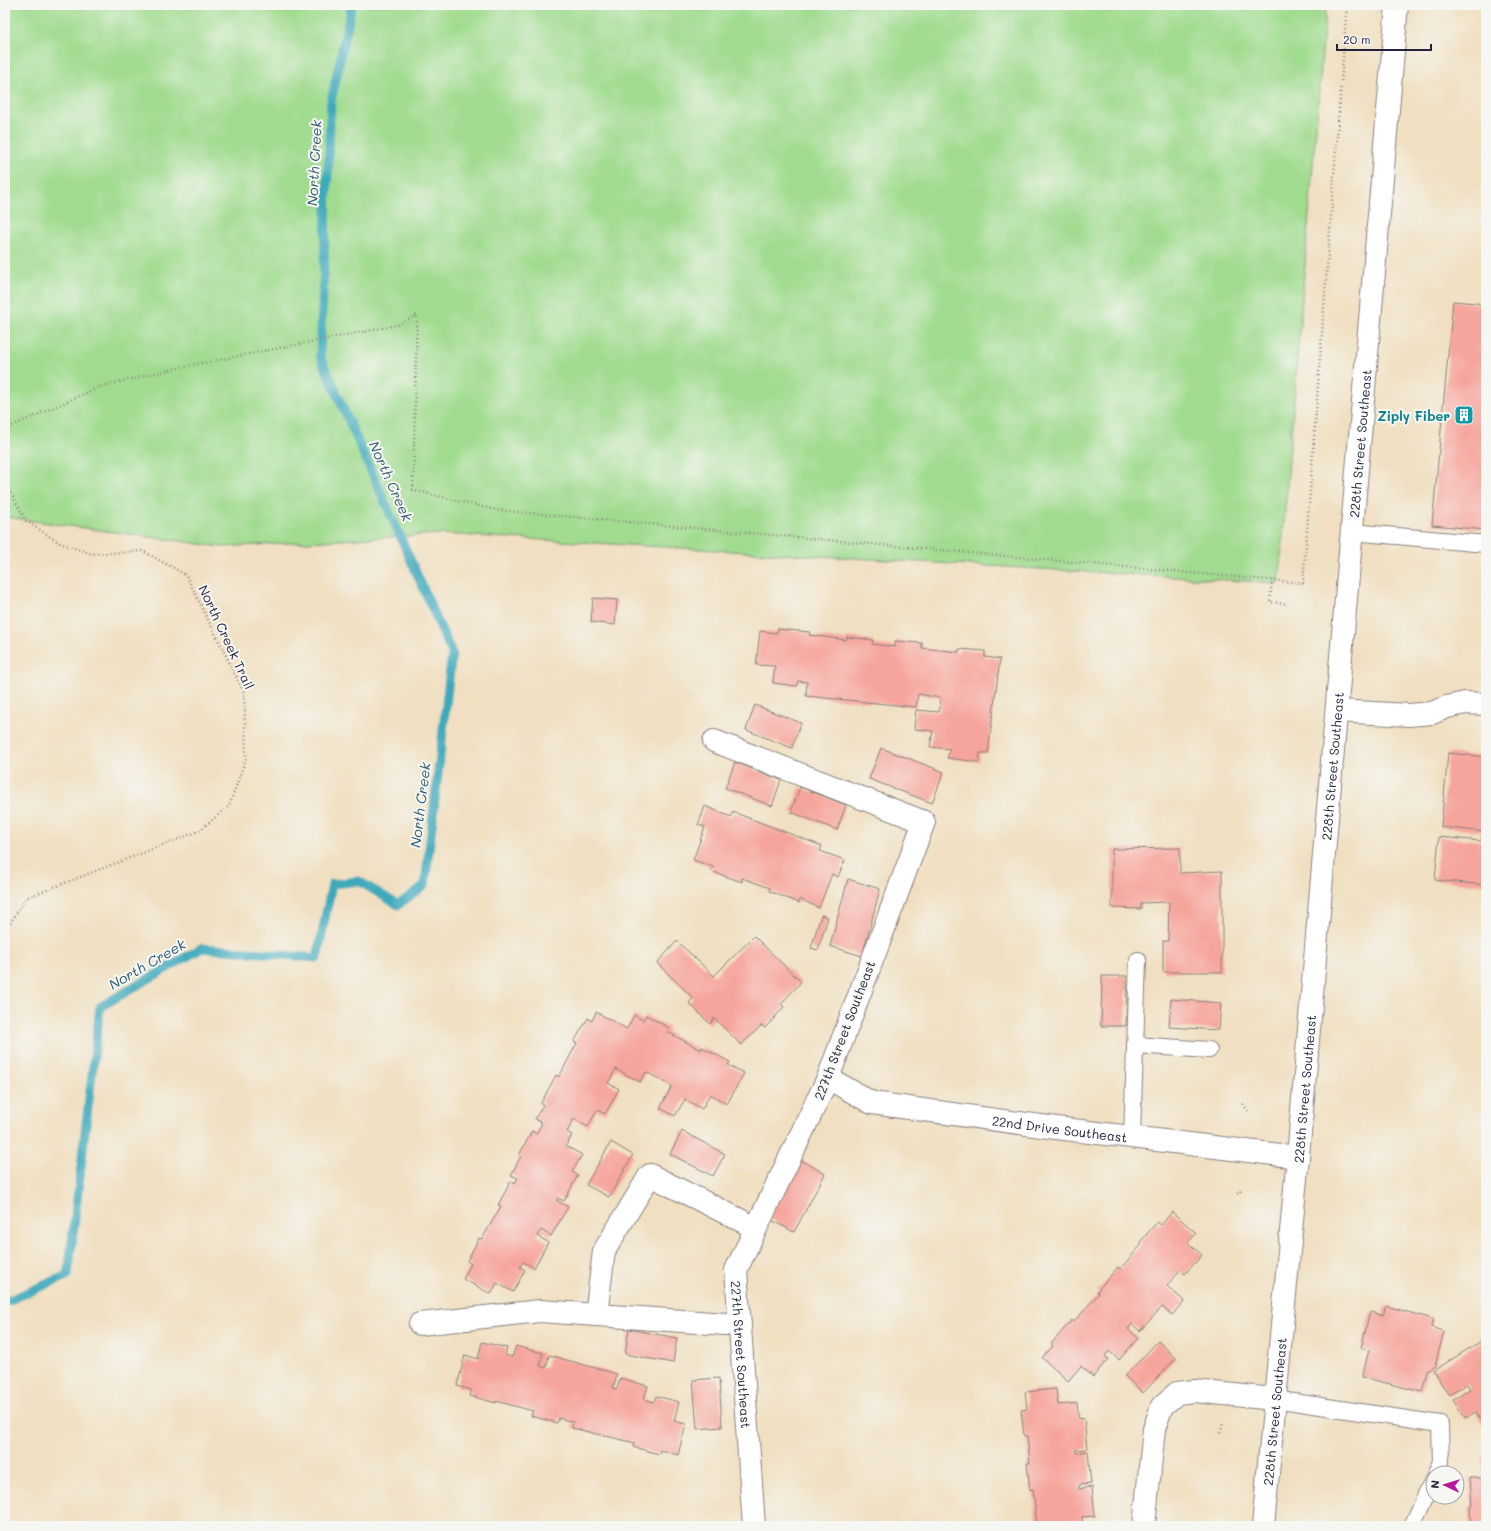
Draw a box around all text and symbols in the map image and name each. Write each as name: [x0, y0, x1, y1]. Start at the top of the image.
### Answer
scale bar: [1337, 26, 1431, 52]
text: 20 m: [1343, 31, 1371, 47]
water label: North Creek: [302, 119, 326, 206]
street label: 228th Street Southeast: [1344, 368, 1374, 518]
building icon: Ziply Fiber: [1453, 404, 1475, 426]
place label: Ziply Fiber: [1377, 407, 1450, 425]
water label: North Creek: [365, 438, 417, 525]
street label: North Creek Trail: [195, 582, 259, 692]
street label: 228th Street Southeast: [1317, 691, 1346, 841]
water label: North Creek: [405, 761, 435, 849]
water label: North Creek: [105, 934, 189, 994]
street label: 227th Street Southeast: [810, 958, 879, 1102]
street label: 228th Street Southeast: [1289, 1014, 1319, 1164]
street label: 22nd Drive Southeast: [991, 1111, 1129, 1145]
street label: 227th Street Southeast: [728, 1280, 756, 1429]
street label: 228th Street Southeast: [1258, 1336, 1289, 1486]
north arrow: [1425, 1465, 1465, 1505]
text: N: [1427, 1480, 1442, 1489]

